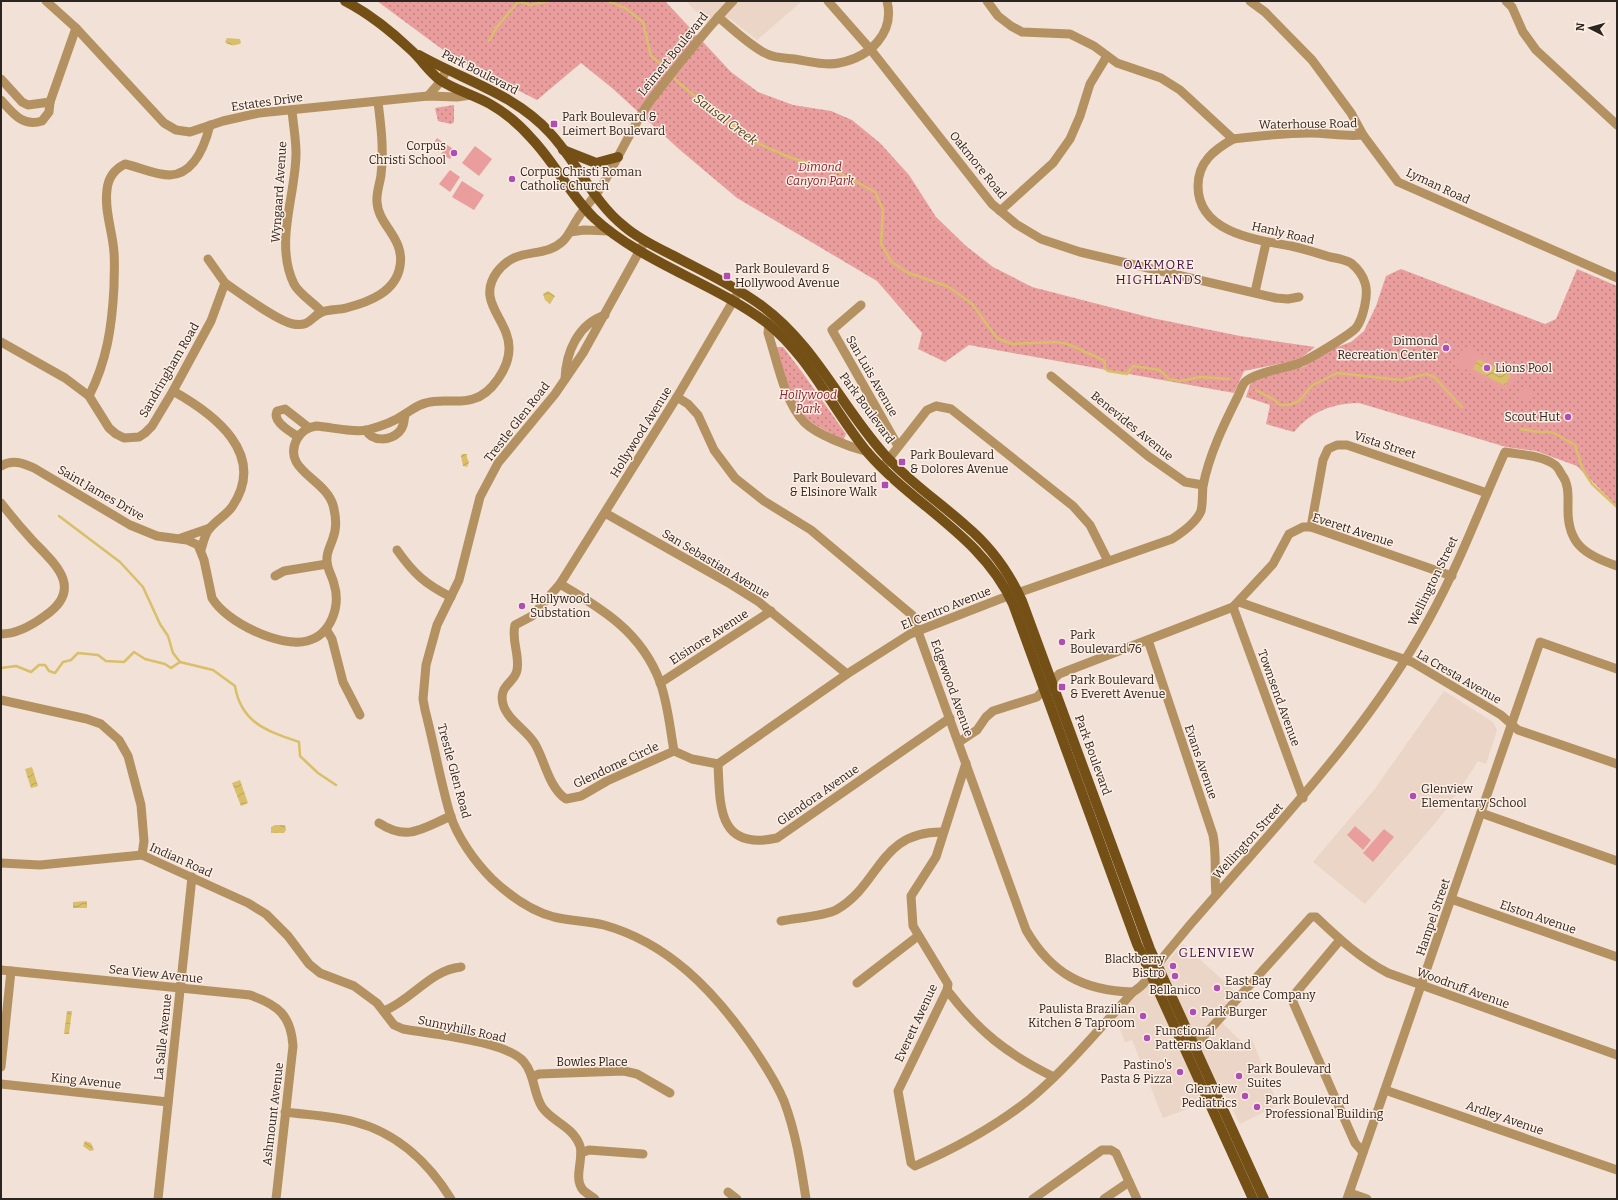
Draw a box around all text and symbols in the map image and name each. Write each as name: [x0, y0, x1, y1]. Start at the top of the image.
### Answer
north arrow: [1570, 8, 1610, 48]
street label: Leimert Boulevard: [635, 9, 711, 99]
text: N: [1574, 22, 1588, 32]
street label: Park Boulevard: [439, 47, 521, 97]
street label: Estates Drive: [230, 90, 304, 114]
water label: Sausal Creek: [691, 91, 761, 149]
place label: Park Boulevard & Leimert Boulevard: [562, 110, 665, 138]
street label: Waterhouse Road: [1259, 116, 1357, 132]
marker: Park Boulevard & Leimert Boulevard: [549, 119, 559, 129]
street label: Oakmore Road: [947, 129, 1009, 201]
place label: Corpus Christi School: [369, 139, 447, 167]
street label: Wyngaard Avenue: [268, 141, 290, 243]
marker: Corpus Christi School: [449, 148, 459, 158]
park label: Dimond Canyon Park: [786, 160, 855, 188]
place label: Corpus Christi Roman Catholic Church: [520, 165, 642, 193]
street label: Lyman Road: [1404, 165, 1472, 207]
marker: Corpus Christi Roman Catholic Church: [507, 174, 517, 184]
street label: Hanly Road: [1250, 219, 1316, 247]
district label: OAKMORE HIGHLANDS: [1116, 257, 1203, 287]
place label: Park Boulevard & Hollywood Avenue: [735, 262, 839, 290]
marker: Park Boulevard & Hollywood Avenue: [722, 271, 732, 281]
street label: Sandringham Road: [136, 320, 202, 420]
street label: San Luis Avenue: [843, 333, 901, 419]
place label: Dimond Recreation Center: [1337, 334, 1439, 362]
marker: Dimond Recreation Center: [1441, 343, 1451, 353]
place label: Lions Pool: [1495, 361, 1552, 375]
marker: Lions Pool: [1482, 363, 1492, 373]
street label: Park Boulevard: [837, 370, 897, 446]
street label: Trestle Glen Road: [481, 379, 553, 465]
street label: Hollywood Avenue: [607, 384, 675, 480]
park label: Hollywood Park: [779, 388, 837, 416]
street label: Benevides Avenue: [1088, 388, 1176, 464]
place label: Scout Hut: [1505, 410, 1561, 424]
marker: Scout Hut: [1563, 412, 1573, 422]
street label: Vista Street: [1352, 428, 1418, 462]
place label: Park Boulevard & Dolores Avenue: [910, 448, 1008, 476]
marker: Park Boulevard & Dolores Avenue: [897, 457, 907, 467]
street label: Saint James Drive: [55, 463, 147, 523]
place label: Park Boulevard & Elsinore Walk: [790, 471, 877, 499]
marker: Park Boulevard & Elsinore Walk: [880, 480, 890, 490]
street label: Everett Avenue: [1311, 510, 1395, 550]
street label: San Sebastian Avenue: [660, 526, 772, 602]
street label: Wellington Street: [1405, 533, 1461, 628]
street label: El Centro Avenue: [899, 584, 993, 632]
place label: Hollywood Substation: [530, 592, 591, 620]
marker: Hollywood Substation: [517, 601, 527, 611]
street label: Elsinore Avenue: [667, 606, 751, 668]
place label: Park Boulevard 76: [1070, 628, 1142, 656]
marker: Park Boulevard 76: [1057, 637, 1067, 647]
street label: Edgewood Avenue: [928, 638, 976, 738]
street label: La Cresta Avenue: [1414, 647, 1504, 707]
street label: Townsend Avenue: [1255, 648, 1303, 748]
place label: Park Boulevard & Everett Avenue: [1070, 673, 1165, 701]
marker: Park Boulevard & Everett Avenue: [1057, 682, 1067, 692]
street label: Park Boulevard: [1072, 713, 1114, 797]
street label: Trestle Glen Road: [435, 722, 473, 820]
street label: Evans Avenue: [1182, 723, 1220, 801]
street label: Glendome Circle: [571, 739, 661, 791]
street label: Glendora Avenue: [774, 762, 862, 828]
place label: Glenview Elementary School: [1421, 782, 1527, 810]
marker: Glenview Elementary School: [1408, 791, 1418, 801]
street label: Wellington Street: [1210, 800, 1286, 882]
street label: Indian Road: [147, 840, 215, 880]
street label: Hampel Street: [1413, 876, 1453, 957]
street label: Elston Avenue: [1498, 897, 1578, 937]
district label: GLENVIEW: [1178, 945, 1256, 960]
place label: Blackberry Bistro: [1105, 952, 1166, 980]
marker: Blackberry Bistro: [1168, 961, 1178, 971]
street label: Sea View Avenue: [108, 962, 204, 986]
street label: Woodruff Avenue: [1415, 965, 1511, 1011]
marker: Bellanico: [1170, 971, 1180, 981]
place label: East Bay Dance Company: [1225, 974, 1316, 1002]
street label: Everett Avenue: [892, 982, 940, 1064]
place label: Bellanico: [1149, 983, 1201, 997]
marker: East Bay Dance Company: [1212, 983, 1222, 993]
street label: La Salle Avenue: [151, 993, 175, 1081]
place label: Paulista Brazilian Kitchen & Taproom: [1028, 1002, 1136, 1030]
place label: Park Burger: [1201, 1005, 1268, 1019]
marker: Park Burger: [1188, 1007, 1198, 1017]
marker: Paulista Brazilian Kitchen & Taproom: [1138, 1011, 1148, 1021]
street label: Sunnyhills Road: [417, 1013, 507, 1045]
place label: Functional Patterns Oakland: [1155, 1024, 1251, 1052]
marker: Functional Patterns Oakland: [1142, 1033, 1152, 1043]
street label: Bowles Place: [556, 1055, 628, 1069]
place label: Pastino's Pasta & Pizza: [1100, 1058, 1172, 1086]
street label: Ashmount Avenue: [260, 1062, 286, 1166]
place label: Park Boulevard Suites: [1247, 1062, 1331, 1090]
marker: Pastino's Pasta & Pizza: [1175, 1067, 1185, 1077]
street label: King Avenue: [50, 1070, 122, 1092]
marker: Park Boulevard Suites: [1234, 1071, 1244, 1081]
place label: Glenview Pediatrics: [1181, 1082, 1237, 1110]
marker: Glenview Pediatrics: [1240, 1091, 1250, 1101]
place label: Park Boulevard Professional Building: [1265, 1093, 1384, 1121]
street label: Ardley Avenue: [1464, 1098, 1546, 1138]
marker: Park Boulevard Professional Building: [1252, 1102, 1262, 1112]

